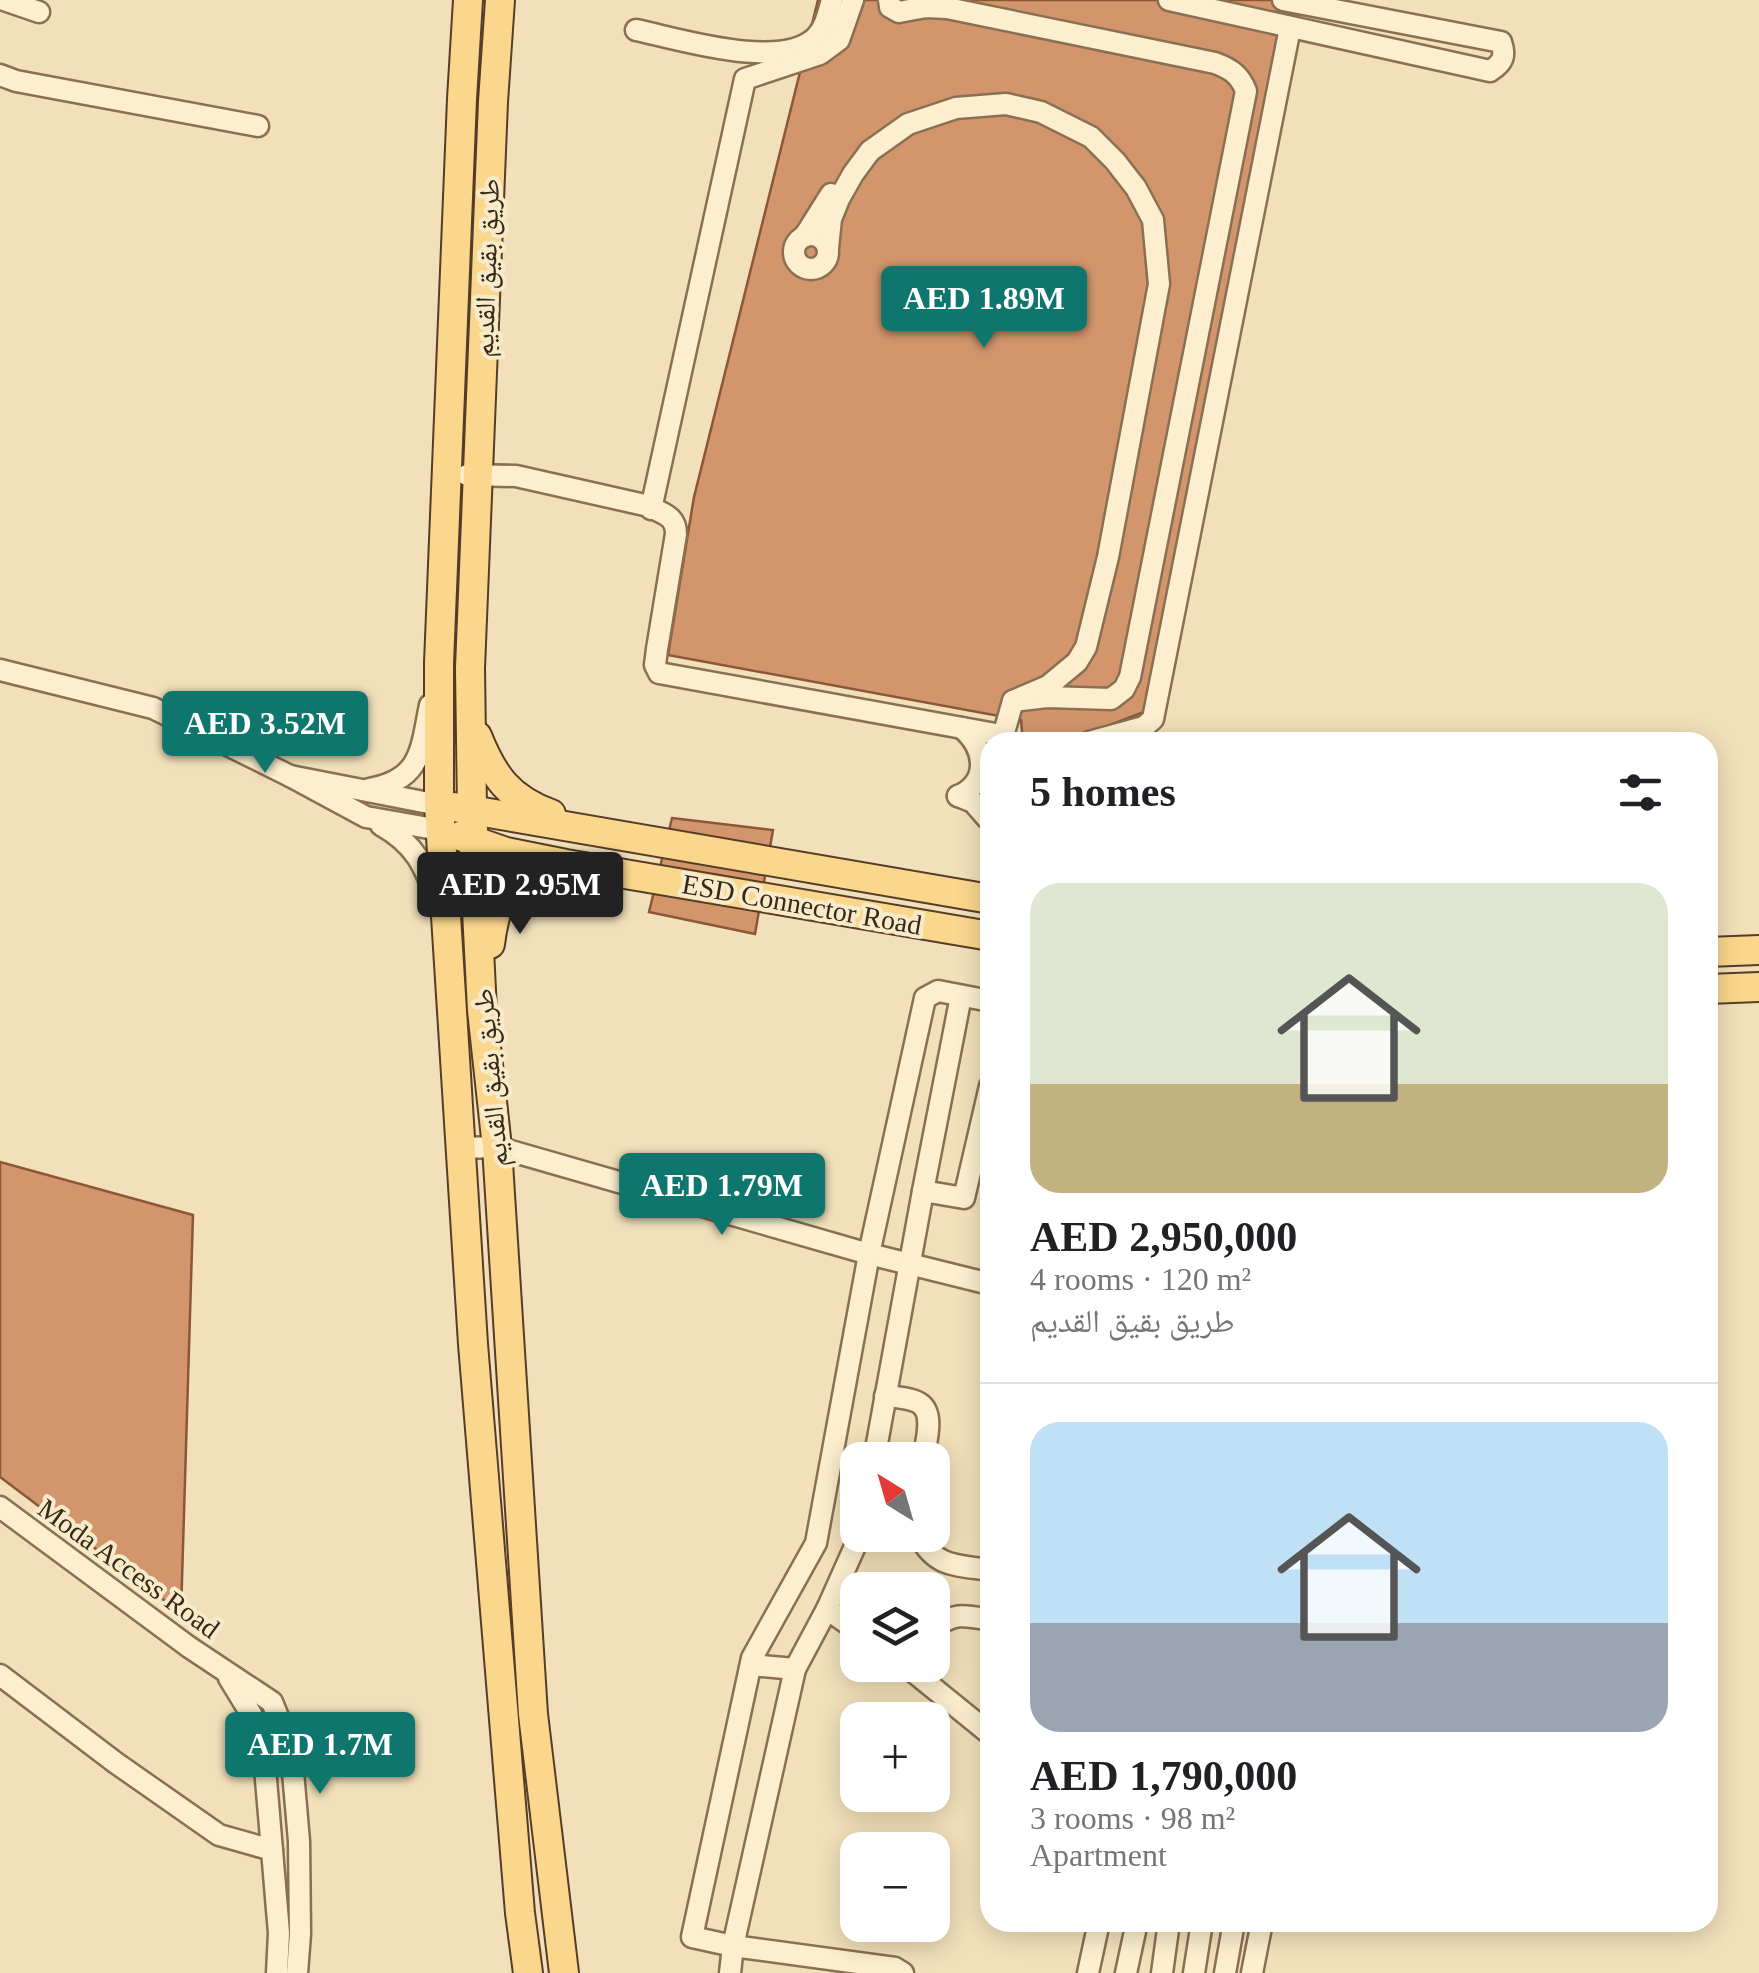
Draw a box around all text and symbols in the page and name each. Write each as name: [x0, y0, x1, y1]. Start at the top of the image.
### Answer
street label: طريق بقيق القديم: [468, 178, 508, 358]
pin: AED 1.89M: [870, 266, 1098, 351]
text: AED 1.89M: [903, 280, 1065, 316]
pin: AED 3.52M: [151, 691, 379, 776]
text: AED 3.52M: [184, 705, 346, 741]
icon: filters: [1613, 765, 1668, 820]
text: 5 homes: [1030, 769, 1176, 815]
pin: AED 2.95M: [406, 852, 634, 937]
text: AED 2.95M: [439, 866, 601, 902]
street label: ESD Connector Road: [680, 868, 924, 941]
icon: home: [1259, 948, 1439, 1128]
street label: طريق بقيق القديم: [467, 987, 517, 1168]
pin: AED 1.79M: [608, 1153, 836, 1238]
text: AED 1.79M: [641, 1167, 803, 1203]
text: AED 2,950,000: [1030, 1214, 1297, 1260]
text: 4 rooms · 120 m²: [1030, 1261, 1251, 1297]
text: طريق بقيق القديم: [1030, 1303, 1235, 1339]
north arrow: [840, 1442, 950, 1552]
map controls: [840, 1442, 950, 1942]
icon: home: [1259, 1487, 1439, 1667]
street label: Moda Access Road: [32, 1492, 225, 1644]
button: layers: [840, 1572, 950, 1682]
button: +: [840, 1702, 950, 1812]
pin: AED 1.7M: [217, 1712, 423, 1797]
text: AED 1.7M: [247, 1726, 393, 1762]
text: AED 1,790,000: [1030, 1753, 1297, 1799]
text: 3 rooms · 98 m²: [1030, 1800, 1235, 1836]
button: −: [840, 1832, 950, 1942]
text: Apartment: [1030, 1837, 1167, 1873]

